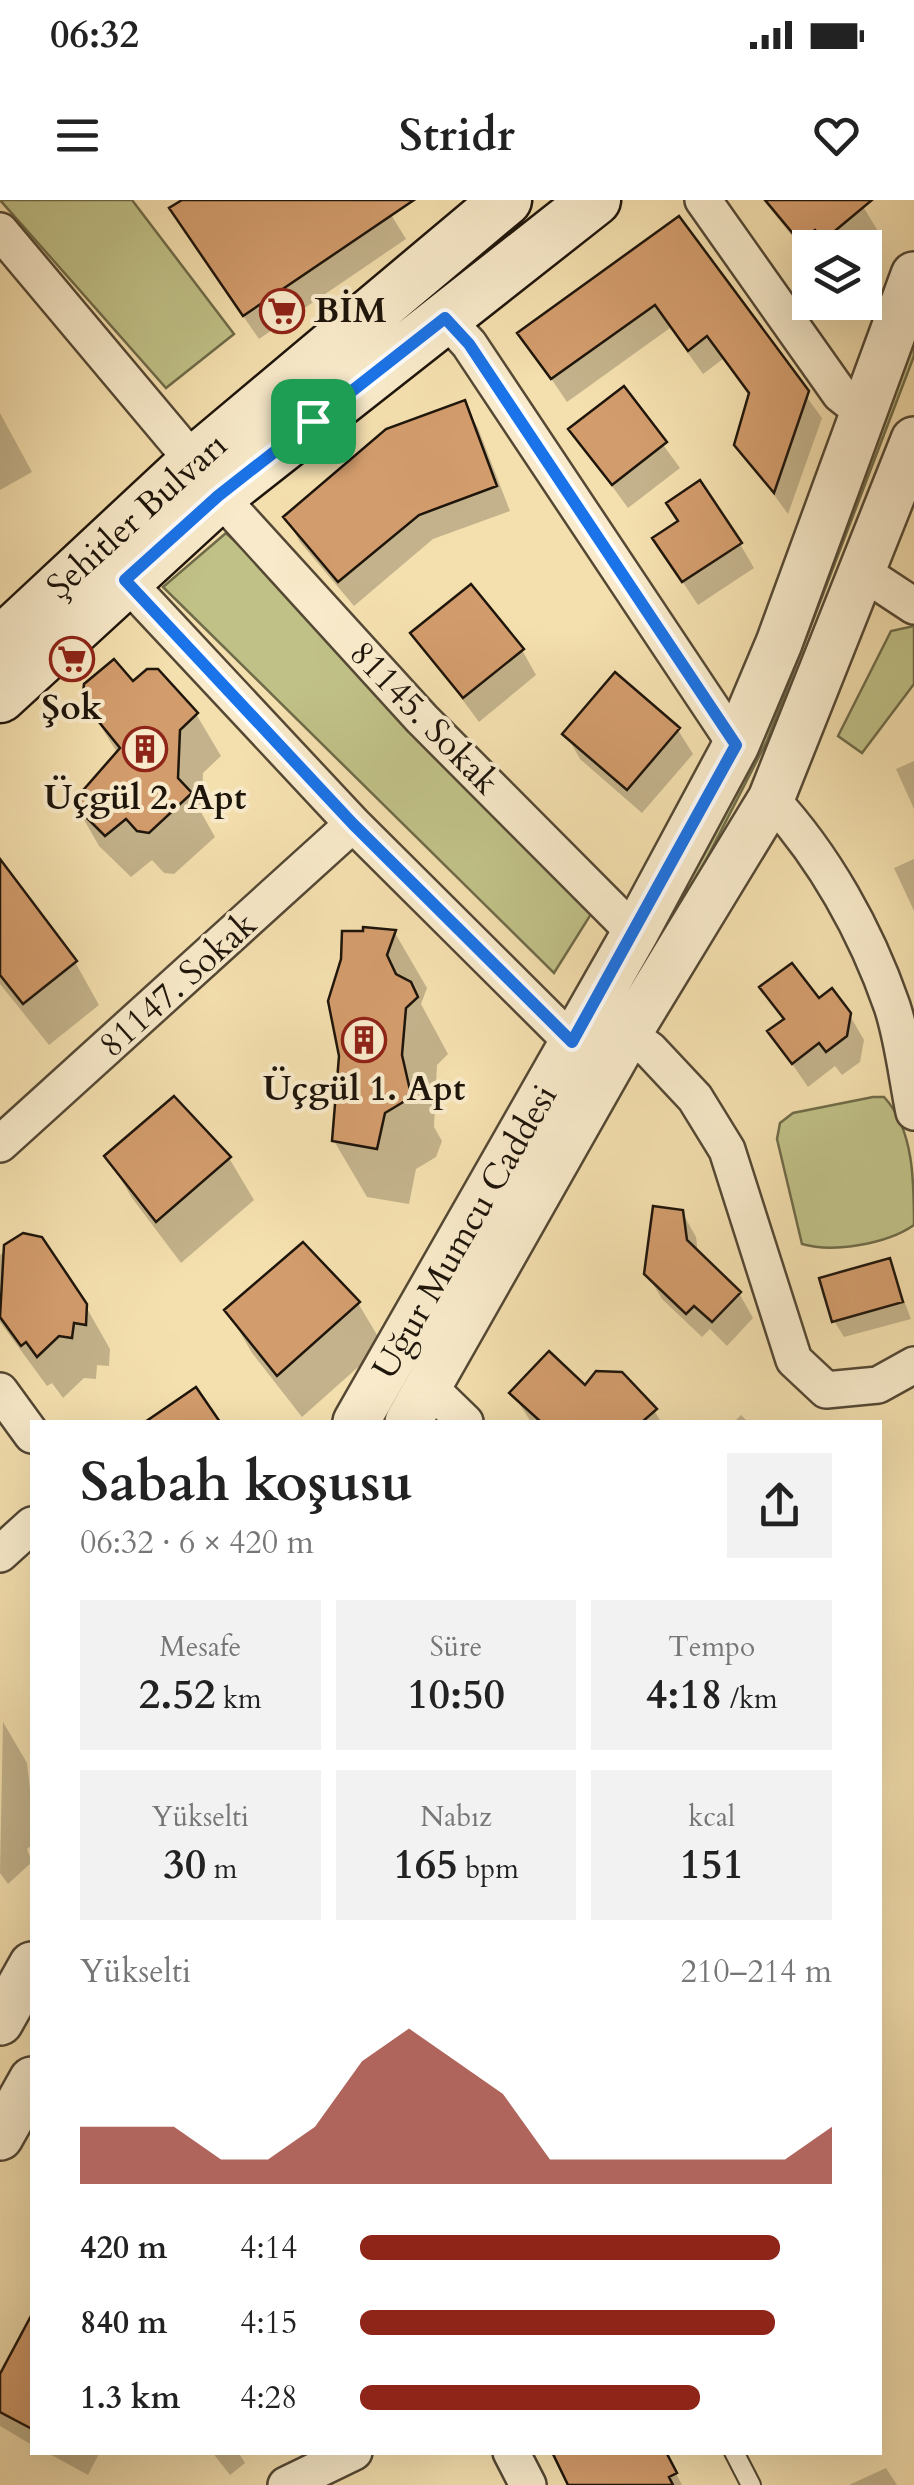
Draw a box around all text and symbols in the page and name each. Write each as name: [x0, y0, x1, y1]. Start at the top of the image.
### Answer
text: 06:32: [50, 9, 139, 61]
text: Stridr: [399, 105, 515, 166]
icon: menu: [50, 108, 105, 163]
icon: heart: [809, 108, 864, 163]
map controls: [792, 230, 882, 320]
button: layers: [792, 230, 882, 320]
place label: BİM: [314, 287, 387, 335]
supermarket icon: BİM: [259, 288, 305, 334]
pin: [271, 379, 356, 464]
icon: arrive: [286, 394, 341, 449]
street label: Şehitler Bulvarı: [36, 422, 238, 610]
street label: 81145. Sokak: [338, 630, 510, 806]
supermarket icon: Şok: [49, 636, 95, 682]
place label: Şok: [42, 684, 103, 732]
building icon: Üçgül 2. Apt: [122, 726, 168, 772]
place label: Üçgül 2. Apt: [44, 774, 246, 822]
street label: 81147. Sokak: [89, 901, 267, 1069]
building icon: Üçgül 1. Apt: [341, 1017, 387, 1063]
place label: Üçgül 1. Apt: [263, 1065, 465, 1113]
street label: Uğur Mumcu Caddesi: [361, 1076, 569, 1388]
text: Sabah koşusu: [80, 1446, 413, 1520]
button: share: [727, 1453, 832, 1558]
text: 06:32 · 6 × 420 m: [80, 1521, 314, 1565]
text: Mesafe: [159, 1628, 241, 1666]
text: Süre: [430, 1628, 482, 1666]
text: Tempo: [668, 1628, 755, 1666]
text: 2.52: [139, 1666, 216, 1723]
text: 10:50: [407, 1666, 505, 1723]
text: 4:18: [646, 1666, 722, 1723]
text: km: [216, 1680, 262, 1718]
text: /km: [722, 1680, 778, 1718]
text: Yükselti: [152, 1798, 249, 1836]
text: Nabız: [420, 1798, 492, 1836]
text: kcal: [688, 1798, 735, 1836]
text: 30: [163, 1836, 206, 1893]
text: 165: [393, 1836, 458, 1893]
text: 151: [679, 1836, 744, 1893]
text: m: [206, 1850, 237, 1888]
text: bpm: [458, 1850, 519, 1888]
text: Yükselti: [80, 1950, 191, 1994]
text: 210–214 m: [680, 1950, 832, 1994]
text: 420 m: [80, 2226, 167, 2270]
text: 4:14: [240, 2226, 297, 2270]
text: 840 m: [80, 2301, 167, 2345]
text: 4:15: [240, 2301, 297, 2345]
text: 1.3 km: [80, 2376, 180, 2420]
text: 4:28: [240, 2376, 297, 2420]

